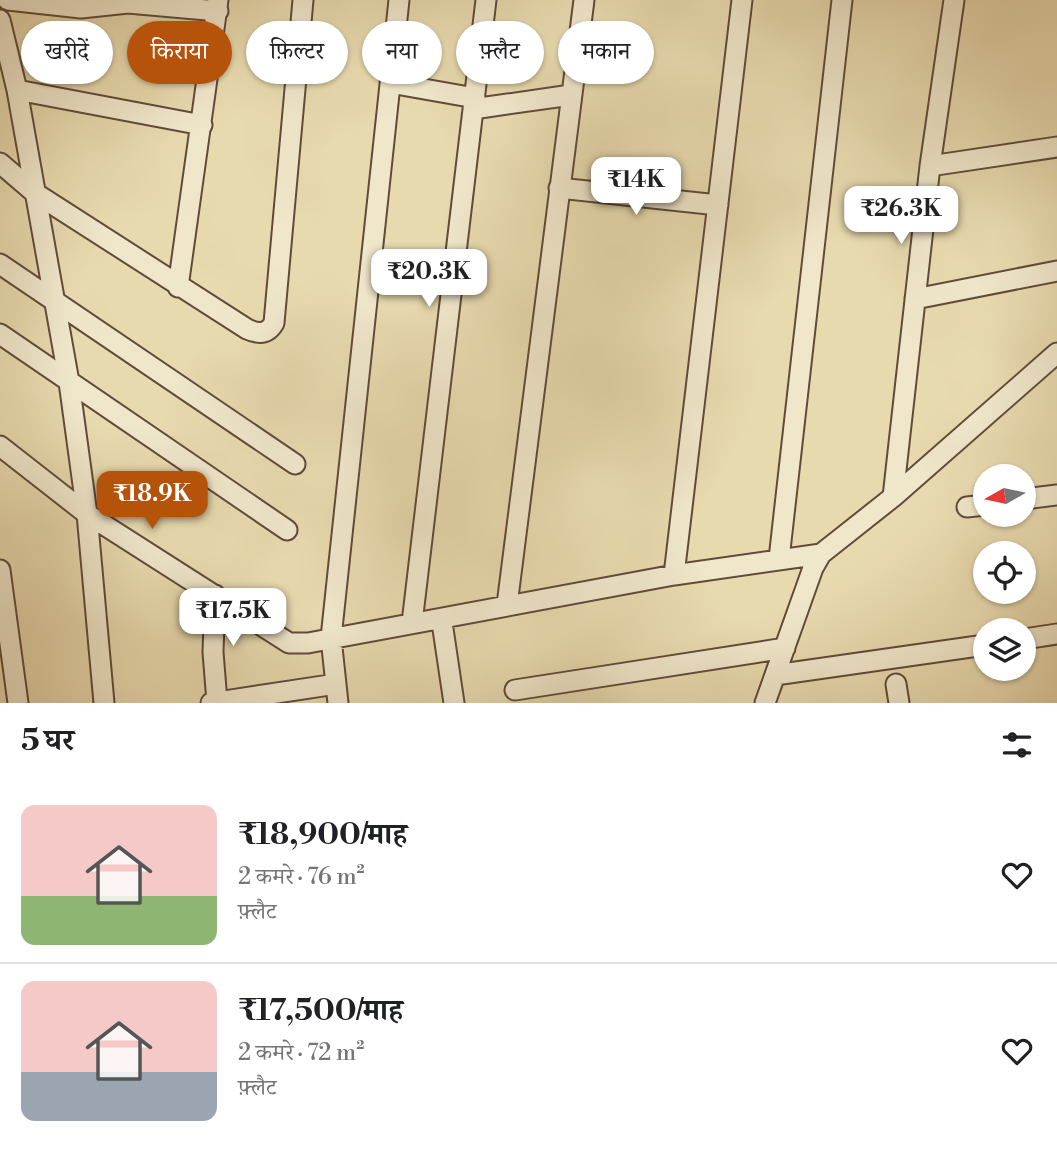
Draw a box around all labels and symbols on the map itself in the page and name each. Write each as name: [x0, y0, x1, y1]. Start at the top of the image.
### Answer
pin: ₹14K: [595, 158, 677, 217]
pin: ₹26.3K: [844, 187, 958, 246]
pin: ₹20.3K: [372, 250, 486, 309]
north arrow: [973, 464, 1036, 527]
pin: ₹18.9K: [95, 472, 209, 531]
pin: ₹17.5K: [176, 588, 290, 648]

